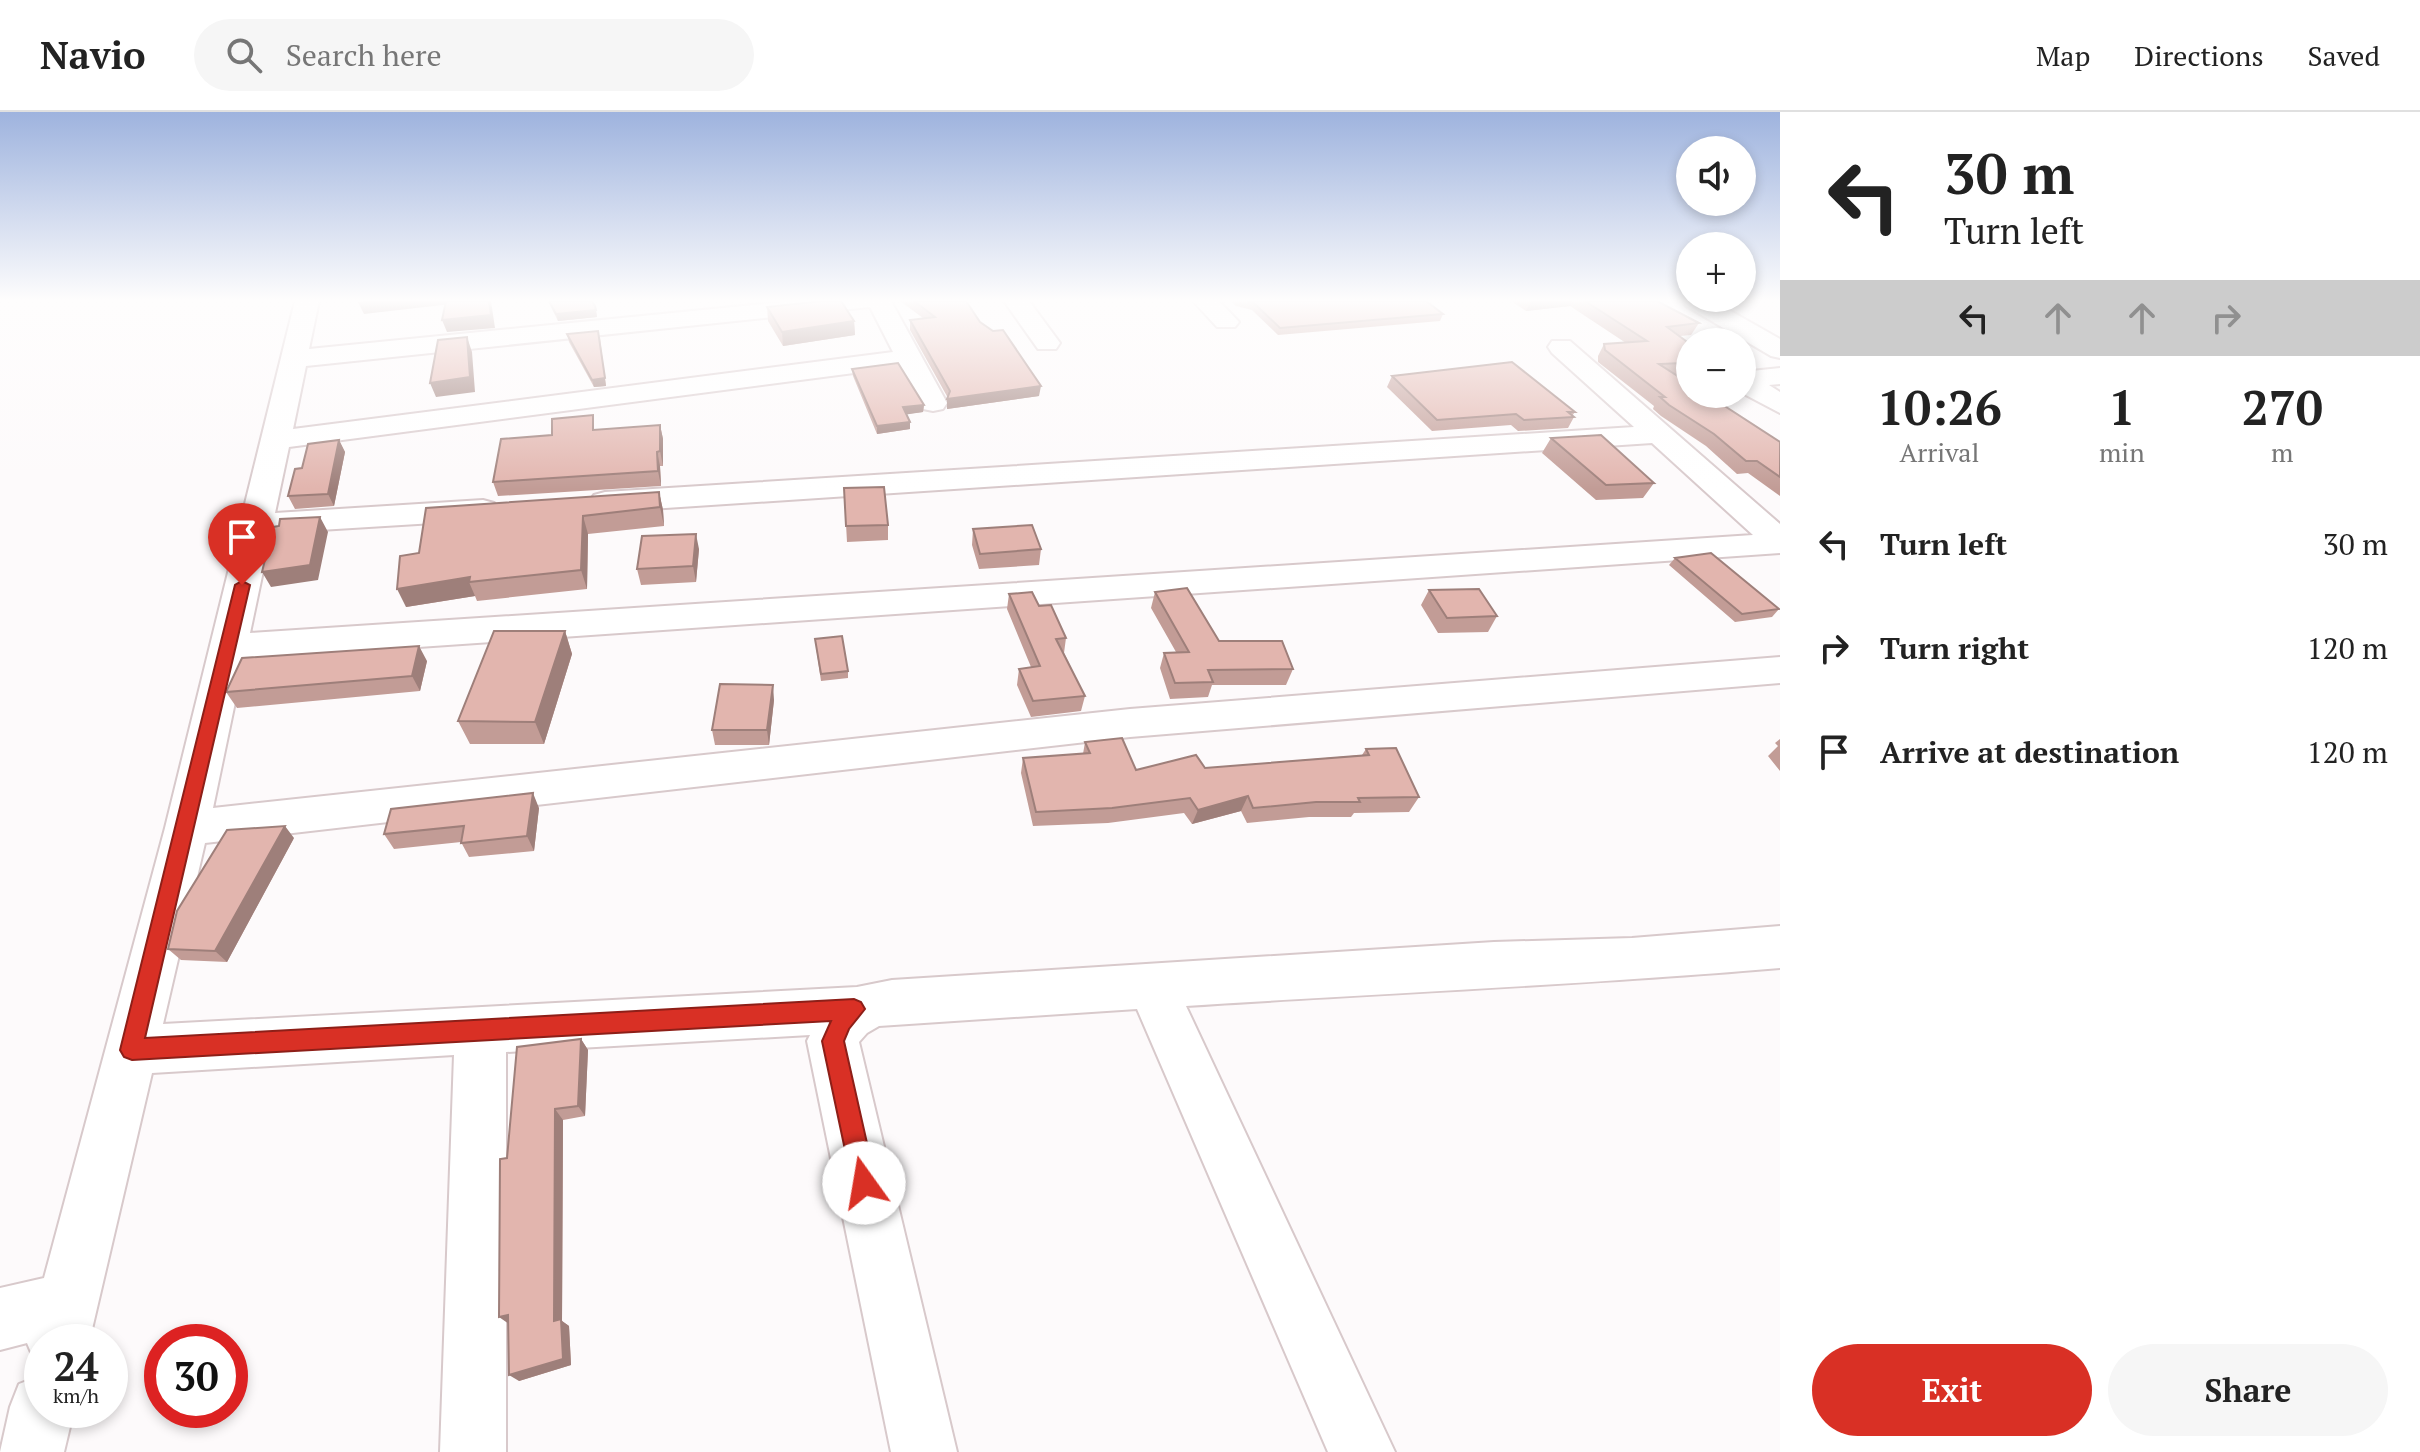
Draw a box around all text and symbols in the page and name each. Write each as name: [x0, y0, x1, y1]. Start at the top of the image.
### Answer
search box: [194, 19, 754, 91]
text: Navio: [40, 30, 146, 80]
icon: search: [222, 33, 266, 77]
text: Search here: [286, 35, 442, 75]
text: Map: [2036, 37, 2090, 74]
text: Directions: [2134, 37, 2264, 74]
text: Saved: [2308, 37, 2380, 74]
map controls: [1676, 136, 1756, 408]
button: sound: [1676, 136, 1756, 216]
text: 30 m: [1944, 136, 2074, 210]
icon: left: [1812, 144, 1916, 248]
text: Turn left: [1944, 207, 2084, 254]
button: +: [1676, 232, 1756, 312]
icon: left: [1952, 296, 1996, 340]
icon: ahead: [2036, 296, 2080, 340]
icon: ahead: [2120, 296, 2164, 340]
icon: right: [2204, 296, 2248, 340]
button: −: [1676, 328, 1756, 408]
text: 10:26: [1877, 375, 2002, 439]
text: 1: [2108, 375, 2135, 439]
text: 270: [2242, 375, 2323, 439]
text: Arrival: [1900, 435, 1979, 469]
text: min: [2099, 435, 2145, 469]
text: m: [2271, 435, 2294, 469]
pin: [208, 503, 276, 585]
icon: arrive: [220, 515, 264, 559]
icon: left: [1812, 522, 1856, 566]
text: Turn left: [1880, 524, 2007, 564]
text: 30 m: [2323, 524, 2388, 564]
icon: right: [1812, 626, 1856, 670]
text: Turn right: [1880, 628, 2029, 668]
text: 120 m: [2307, 628, 2388, 668]
icon: arrive: [1812, 730, 1856, 774]
text: Arrive at destination: [1880, 732, 2179, 772]
text: 120 m: [2307, 732, 2388, 772]
position arrow: [822, 1141, 906, 1225]
speed limit sign: 30: [144, 1324, 248, 1428]
text: 24: [53, 1339, 99, 1392]
button: Exit: [1812, 1344, 2092, 1436]
button: Share: [2108, 1344, 2388, 1436]
text: km/h: [53, 1382, 99, 1409]

